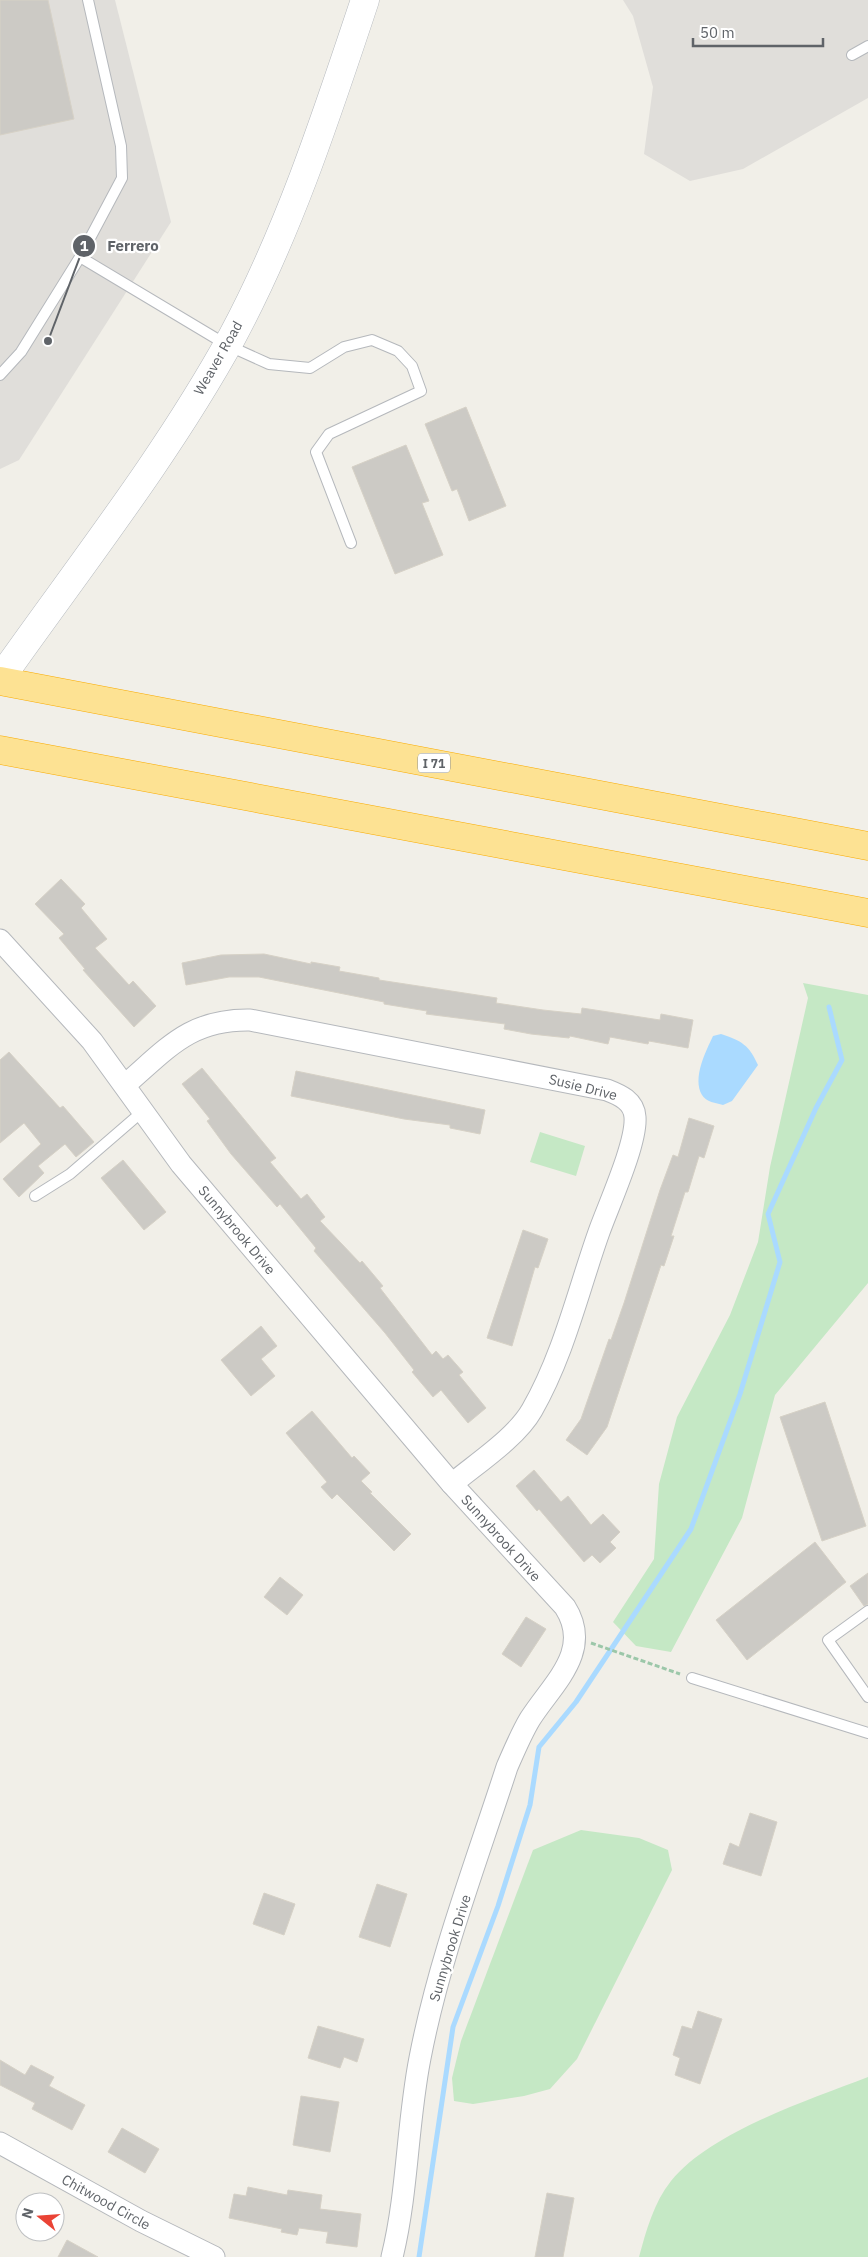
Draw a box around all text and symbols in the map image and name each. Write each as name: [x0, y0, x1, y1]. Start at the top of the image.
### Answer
scale bar: [693, 15, 823, 47]
text: 50 m: [700, 23, 735, 42]
callout: Ferrero: [72, 231, 168, 261]
text: 1: [79, 236, 89, 255]
text: Ferrero: [107, 236, 159, 255]
street label: Weaver Road: [190, 318, 246, 398]
road number: I 71: [418, 754, 450, 772]
street label: Susie Drive: [547, 1070, 619, 1104]
street label: Sunnybrook Drive: [194, 1182, 280, 1279]
street label: Sunnybrook Drive: [457, 1491, 545, 1585]
street label: Sunnybrook Drive: [425, 1892, 475, 2004]
street label: Chitwood Circle: [58, 2170, 154, 2234]
north arrow: [15, 2192, 65, 2242]
text: N: [17, 2206, 38, 2221]

